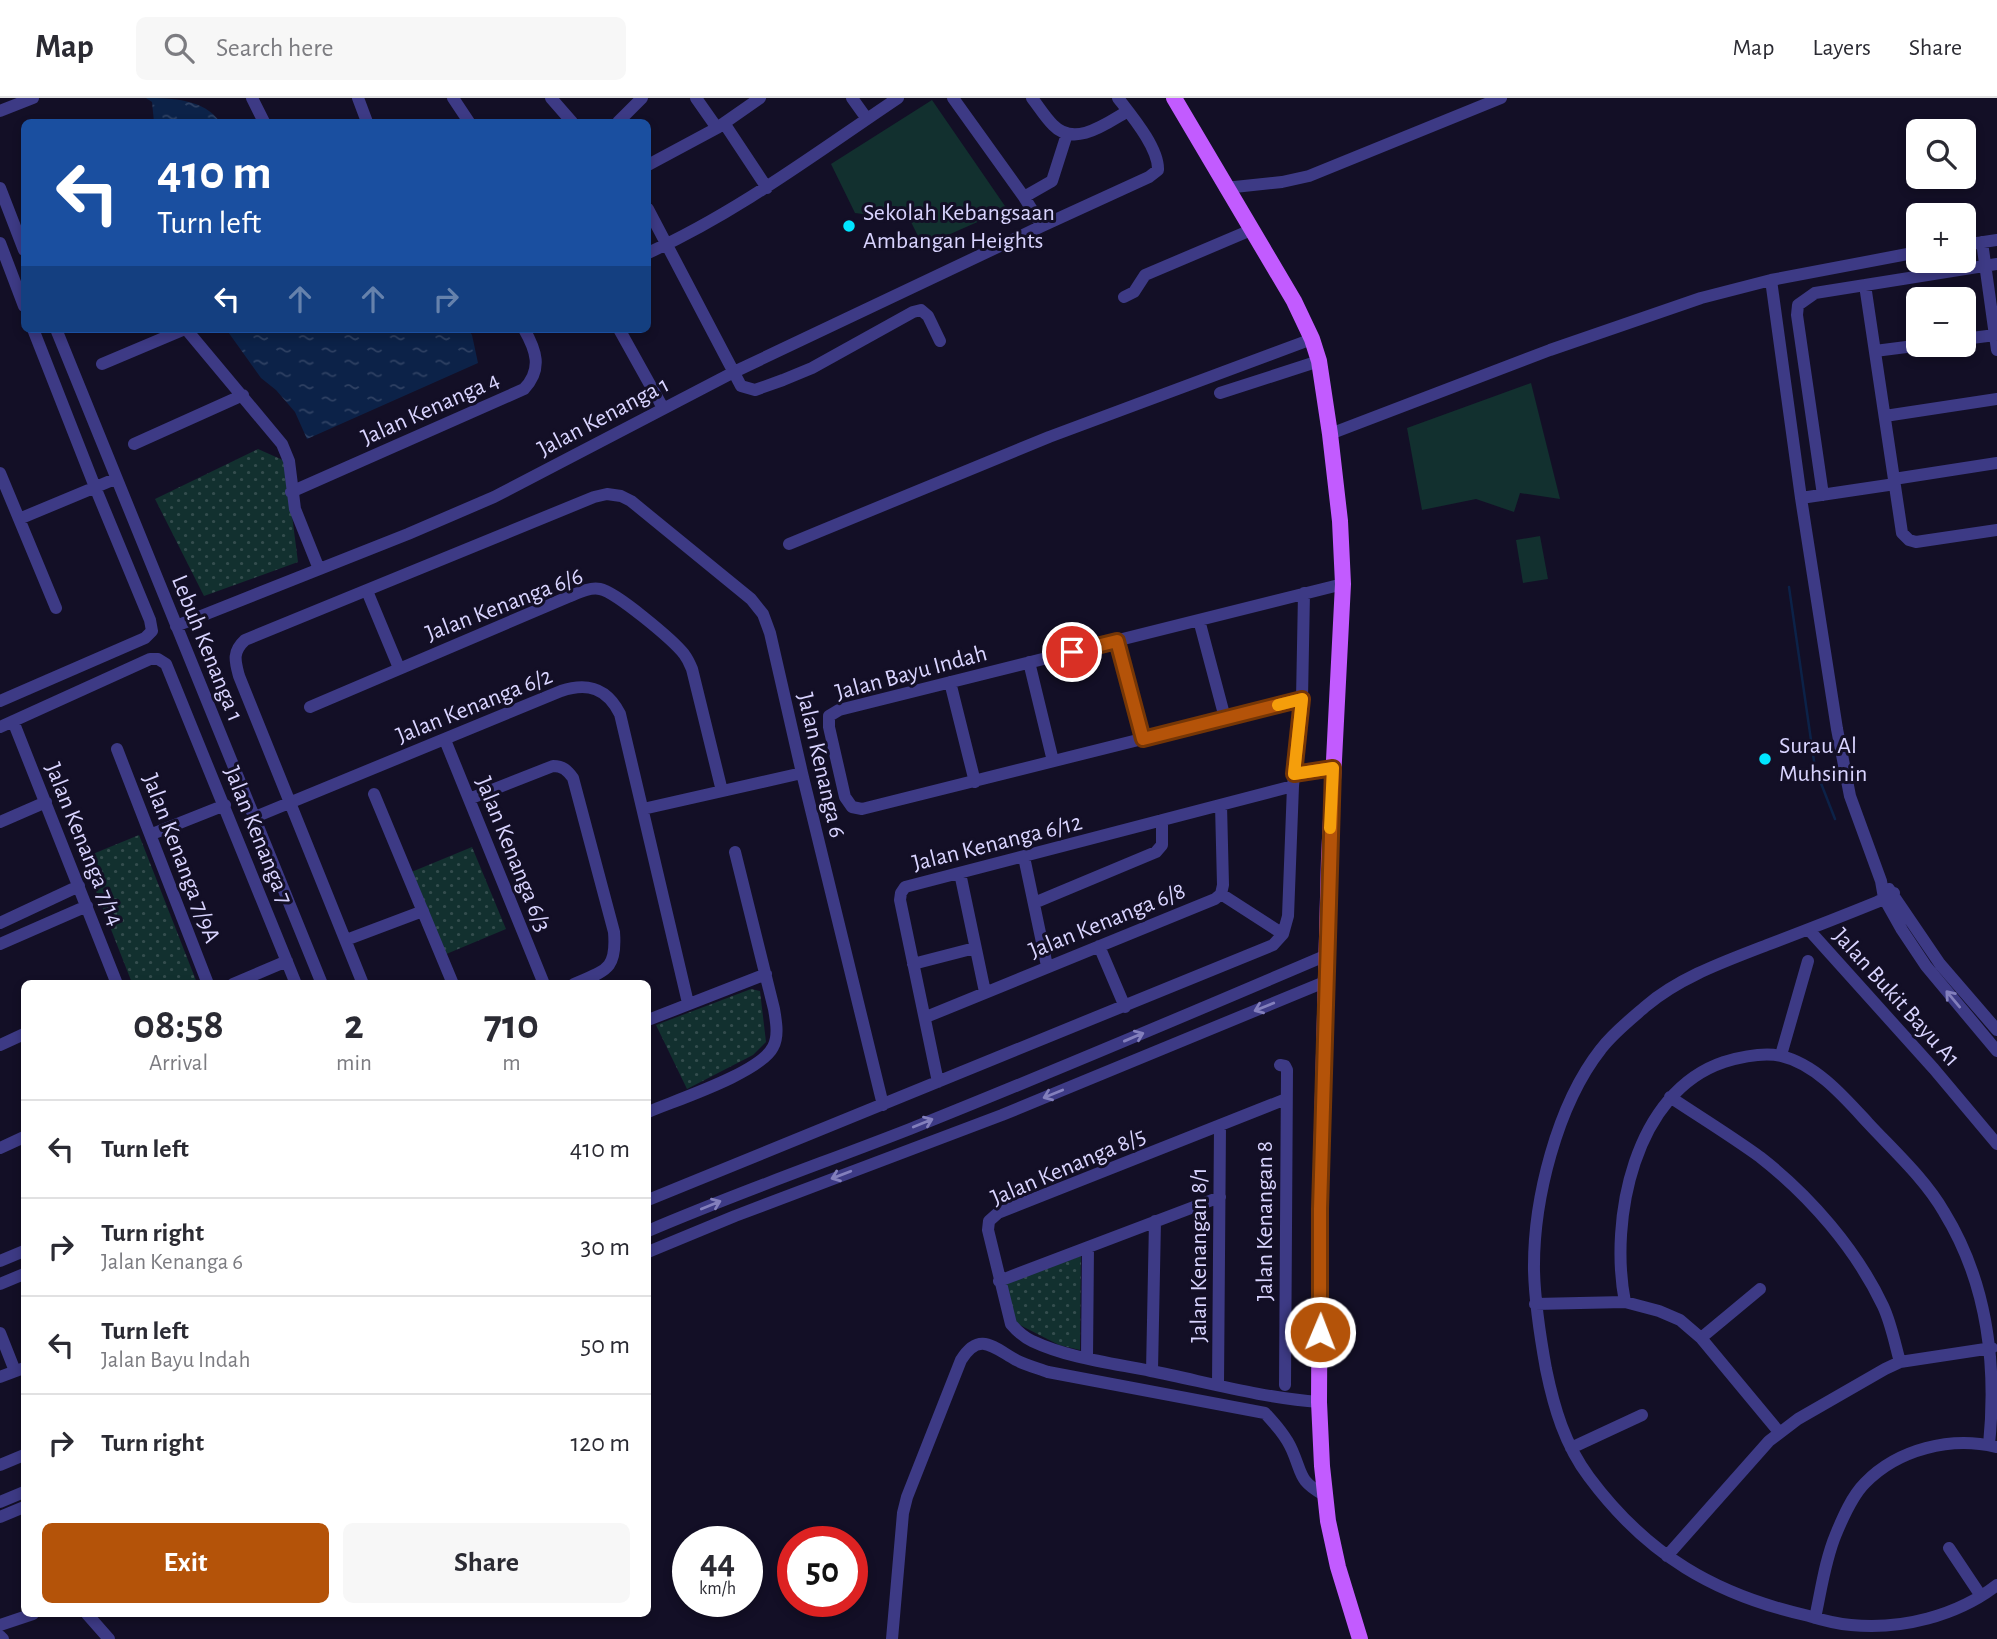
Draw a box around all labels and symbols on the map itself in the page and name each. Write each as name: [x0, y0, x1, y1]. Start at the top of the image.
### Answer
place label: Sekolah Kebangsaan Ambangan Heights: [863, 201, 1055, 253]
marker: Sekolah Kebangsaan Ambangan Heights: [841, 218, 857, 234]
street label: Jalan Kenanga 4: [358, 368, 503, 450]
street label: Jalan Kenanga 1: [534, 372, 673, 462]
street label: Jalan Kenanga 6/6: [422, 564, 586, 646]
street label: Lebuh Kenanga 1: [167, 572, 247, 725]
pin: [1042, 622, 1102, 682]
street label: Jalan Bayu Indah: [833, 641, 990, 705]
street label: Jalan Kenanga 6/2: [393, 664, 556, 748]
street label: Jalan Kenanga 6: [793, 690, 849, 840]
place label: Surau Al Muhsinin: [1779, 734, 1867, 786]
marker: Surau Al Muhsinin: [1757, 751, 1773, 767]
street label: Jalan Kenanga 7/14: [40, 759, 128, 929]
street label: Jalan Kenanga 7: [219, 763, 297, 908]
street label: Jalan Kenanga 7/9A: [138, 771, 224, 946]
street label: Jalan Kenanga 6/3: [471, 773, 555, 935]
street label: Jalan Kenanga 6/12: [910, 810, 1085, 876]
street label: Jalan Kenanga 6/8: [1026, 879, 1189, 963]
street label: Jalan Bukit Bayu A1: [1828, 924, 1964, 1071]
one-way arrow: [1946, 990, 1961, 1008]
one-way arrow: [1254, 1002, 1275, 1015]
one-way arrow: [1122, 1030, 1144, 1043]
one-way arrow: [1043, 1088, 1065, 1101]
one-way arrow: [912, 1116, 933, 1129]
street label: Jalan Kenanga 8/5: [988, 1124, 1149, 1210]
street label: Jalan Kenangan 8: [1253, 1141, 1277, 1301]
street label: Jalan Kenangan 8/1: [1187, 1167, 1211, 1343]
one-way arrow: [831, 1170, 852, 1182]
one-way arrow: [699, 1197, 721, 1210]
position arrow: [1283, 1295, 1357, 1369]
speed limit sign: 50: [777, 1526, 868, 1617]

